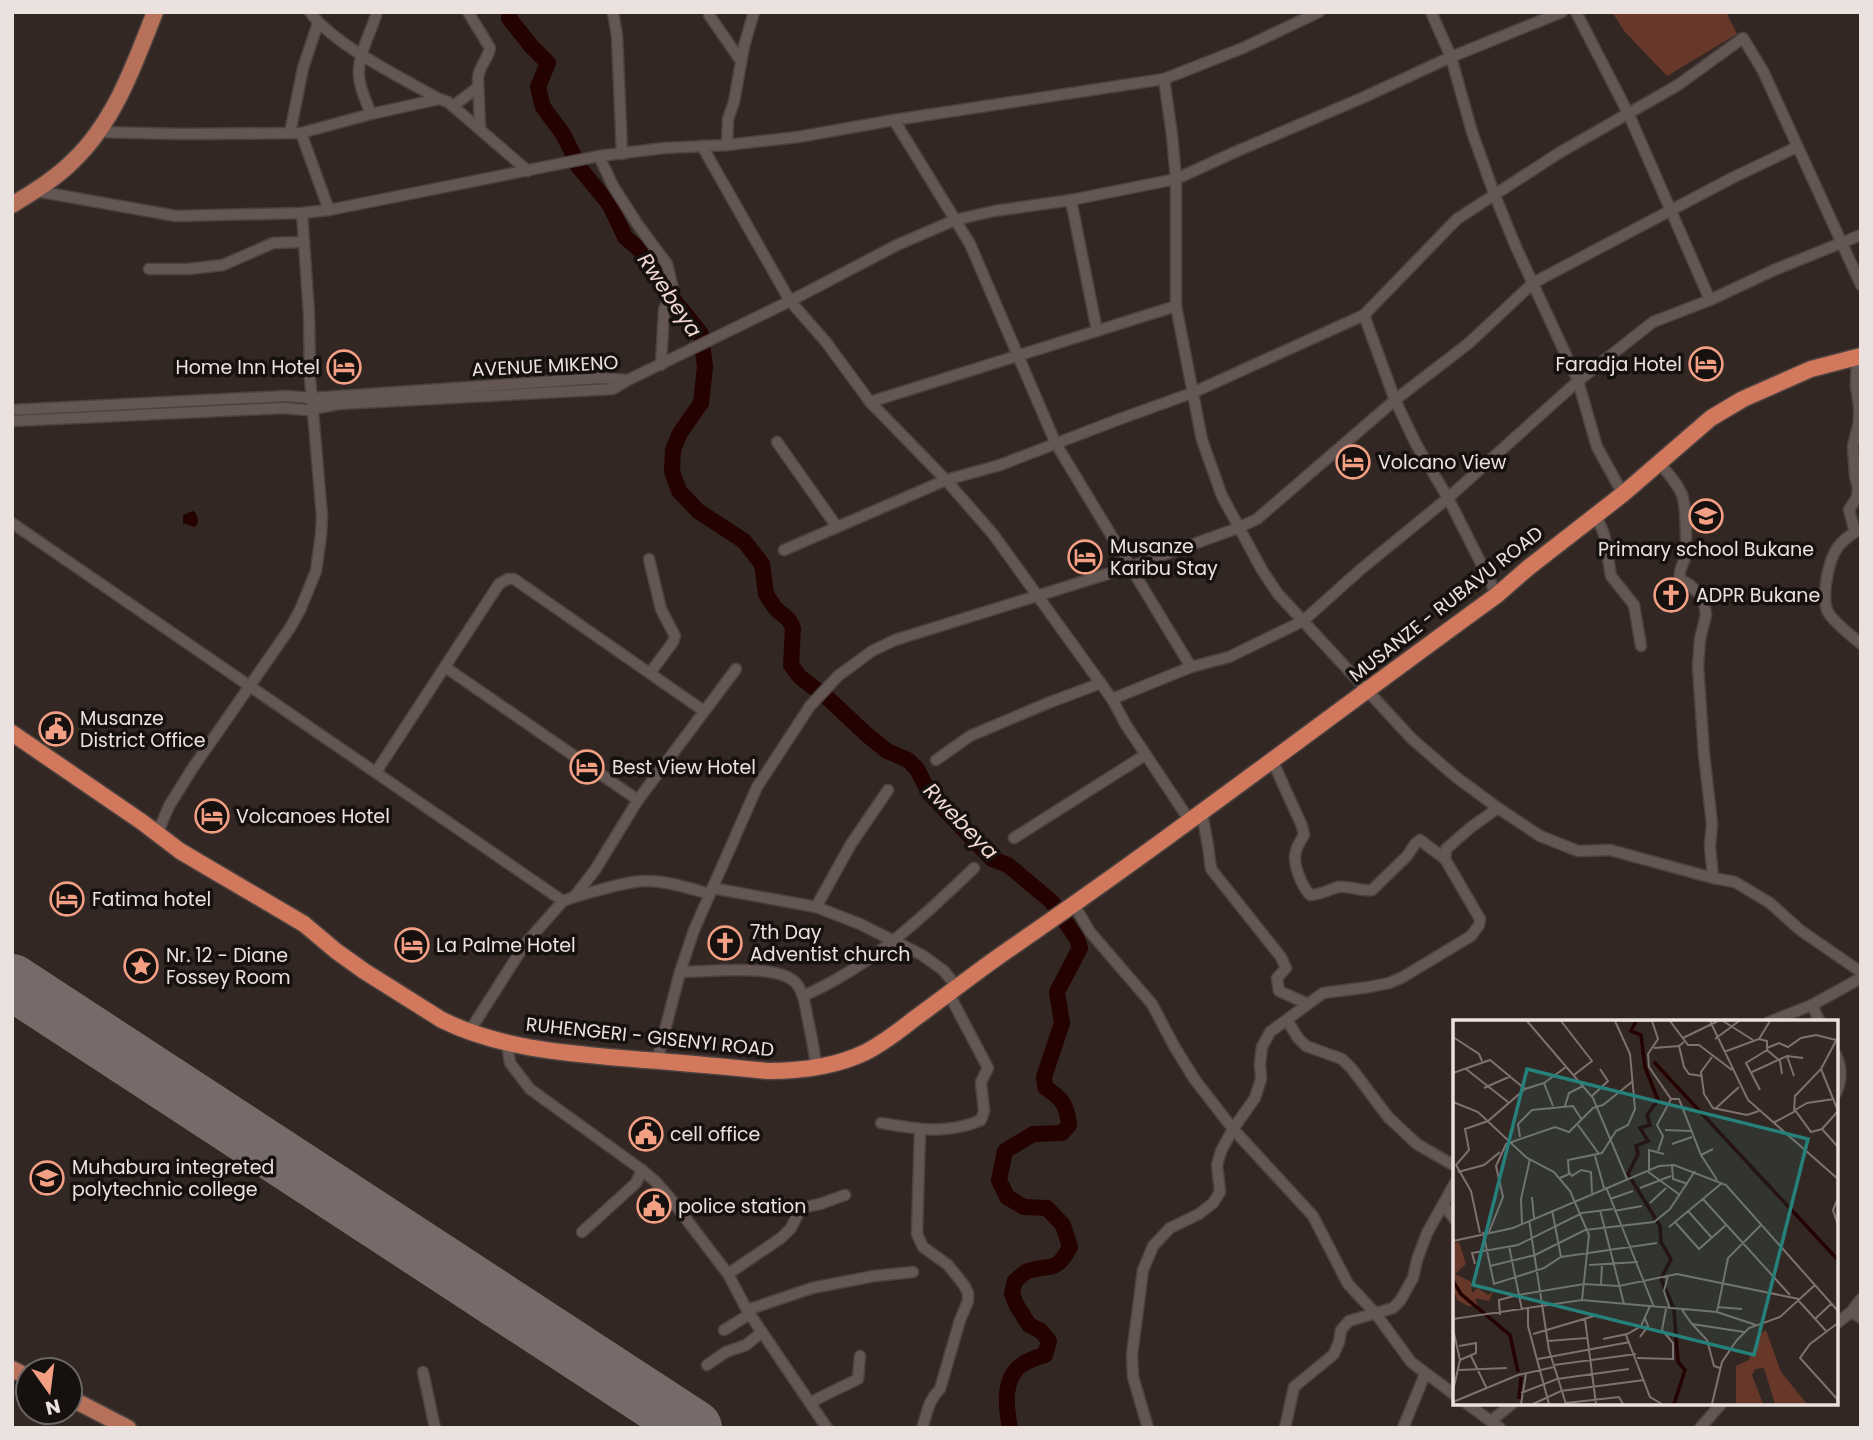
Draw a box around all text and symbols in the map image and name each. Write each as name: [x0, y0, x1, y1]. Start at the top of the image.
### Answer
water label: Rwebeya: [631, 247, 709, 343]
hotel icon: Faradja Hotel: [1687, 345, 1725, 383]
hotel icon: Home Inn Hotel: [325, 348, 363, 386]
street label: AVENUE MIKENO: [471, 349, 619, 383]
place label: Faradja Hotel: [1555, 351, 1682, 378]
place label: Home Inn Hotel: [176, 354, 320, 381]
hotel icon: Volcano View: [1334, 443, 1372, 481]
place label: Volcano View: [1378, 449, 1507, 476]
school or university icon: Primary school Bukane: [1687, 497, 1725, 535]
street label: MUSANZE - RUBAVU ROAD: [1343, 520, 1549, 688]
place label: Musanze Karibu Stay: [1110, 533, 1218, 582]
place label: Primary school Bukane: [1598, 536, 1814, 563]
hotel icon: Musanze Karibu Stay: [1066, 538, 1104, 576]
church icon: ADPR Bukane: [1652, 576, 1690, 614]
place label: ADPR Bukane: [1696, 582, 1820, 609]
place label: Musanze District Office: [80, 705, 206, 754]
public building icon: Musanze District Office: [37, 710, 75, 748]
hotel icon: Best View Hotel: [568, 748, 606, 786]
place label: Best View Hotel: [612, 754, 756, 781]
water label: Rwebeya: [917, 776, 1005, 866]
hotel icon: Volcanoes Hotel: [193, 797, 231, 835]
place label: Volcanoes Hotel: [236, 803, 390, 830]
hotel icon: Fatima hotel: [48, 880, 86, 918]
place label: Fatima hotel: [92, 886, 211, 913]
place label: 7th Day Adventist church: [750, 919, 910, 968]
church icon: 7th Day Adventist church: [706, 924, 744, 962]
hotel icon: La Palme Hotel: [393, 926, 431, 964]
place label: La Palme Hotel: [436, 932, 576, 959]
place label: Nr. 12 - Diane Fossey Room: [166, 942, 291, 991]
place icon: Nr. 12 - Diane Fossey Room: [122, 947, 160, 985]
street label: RUHENGERI - GISENYI ROAD: [525, 1011, 775, 1063]
inset map: [1453, 1020, 1838, 1405]
public building icon: cell office: [627, 1115, 665, 1153]
place label: cell office: [670, 1121, 760, 1148]
place label: Muhabura integreted polytechnic college: [72, 1154, 274, 1203]
school or university icon: Muhabura integreted polytechnic college: [28, 1159, 66, 1197]
public building icon: police station: [635, 1187, 673, 1225]
place label: police station: [678, 1193, 806, 1220]
north arrow: [14, 1356, 84, 1426]
text: N: [43, 1392, 63, 1422]

